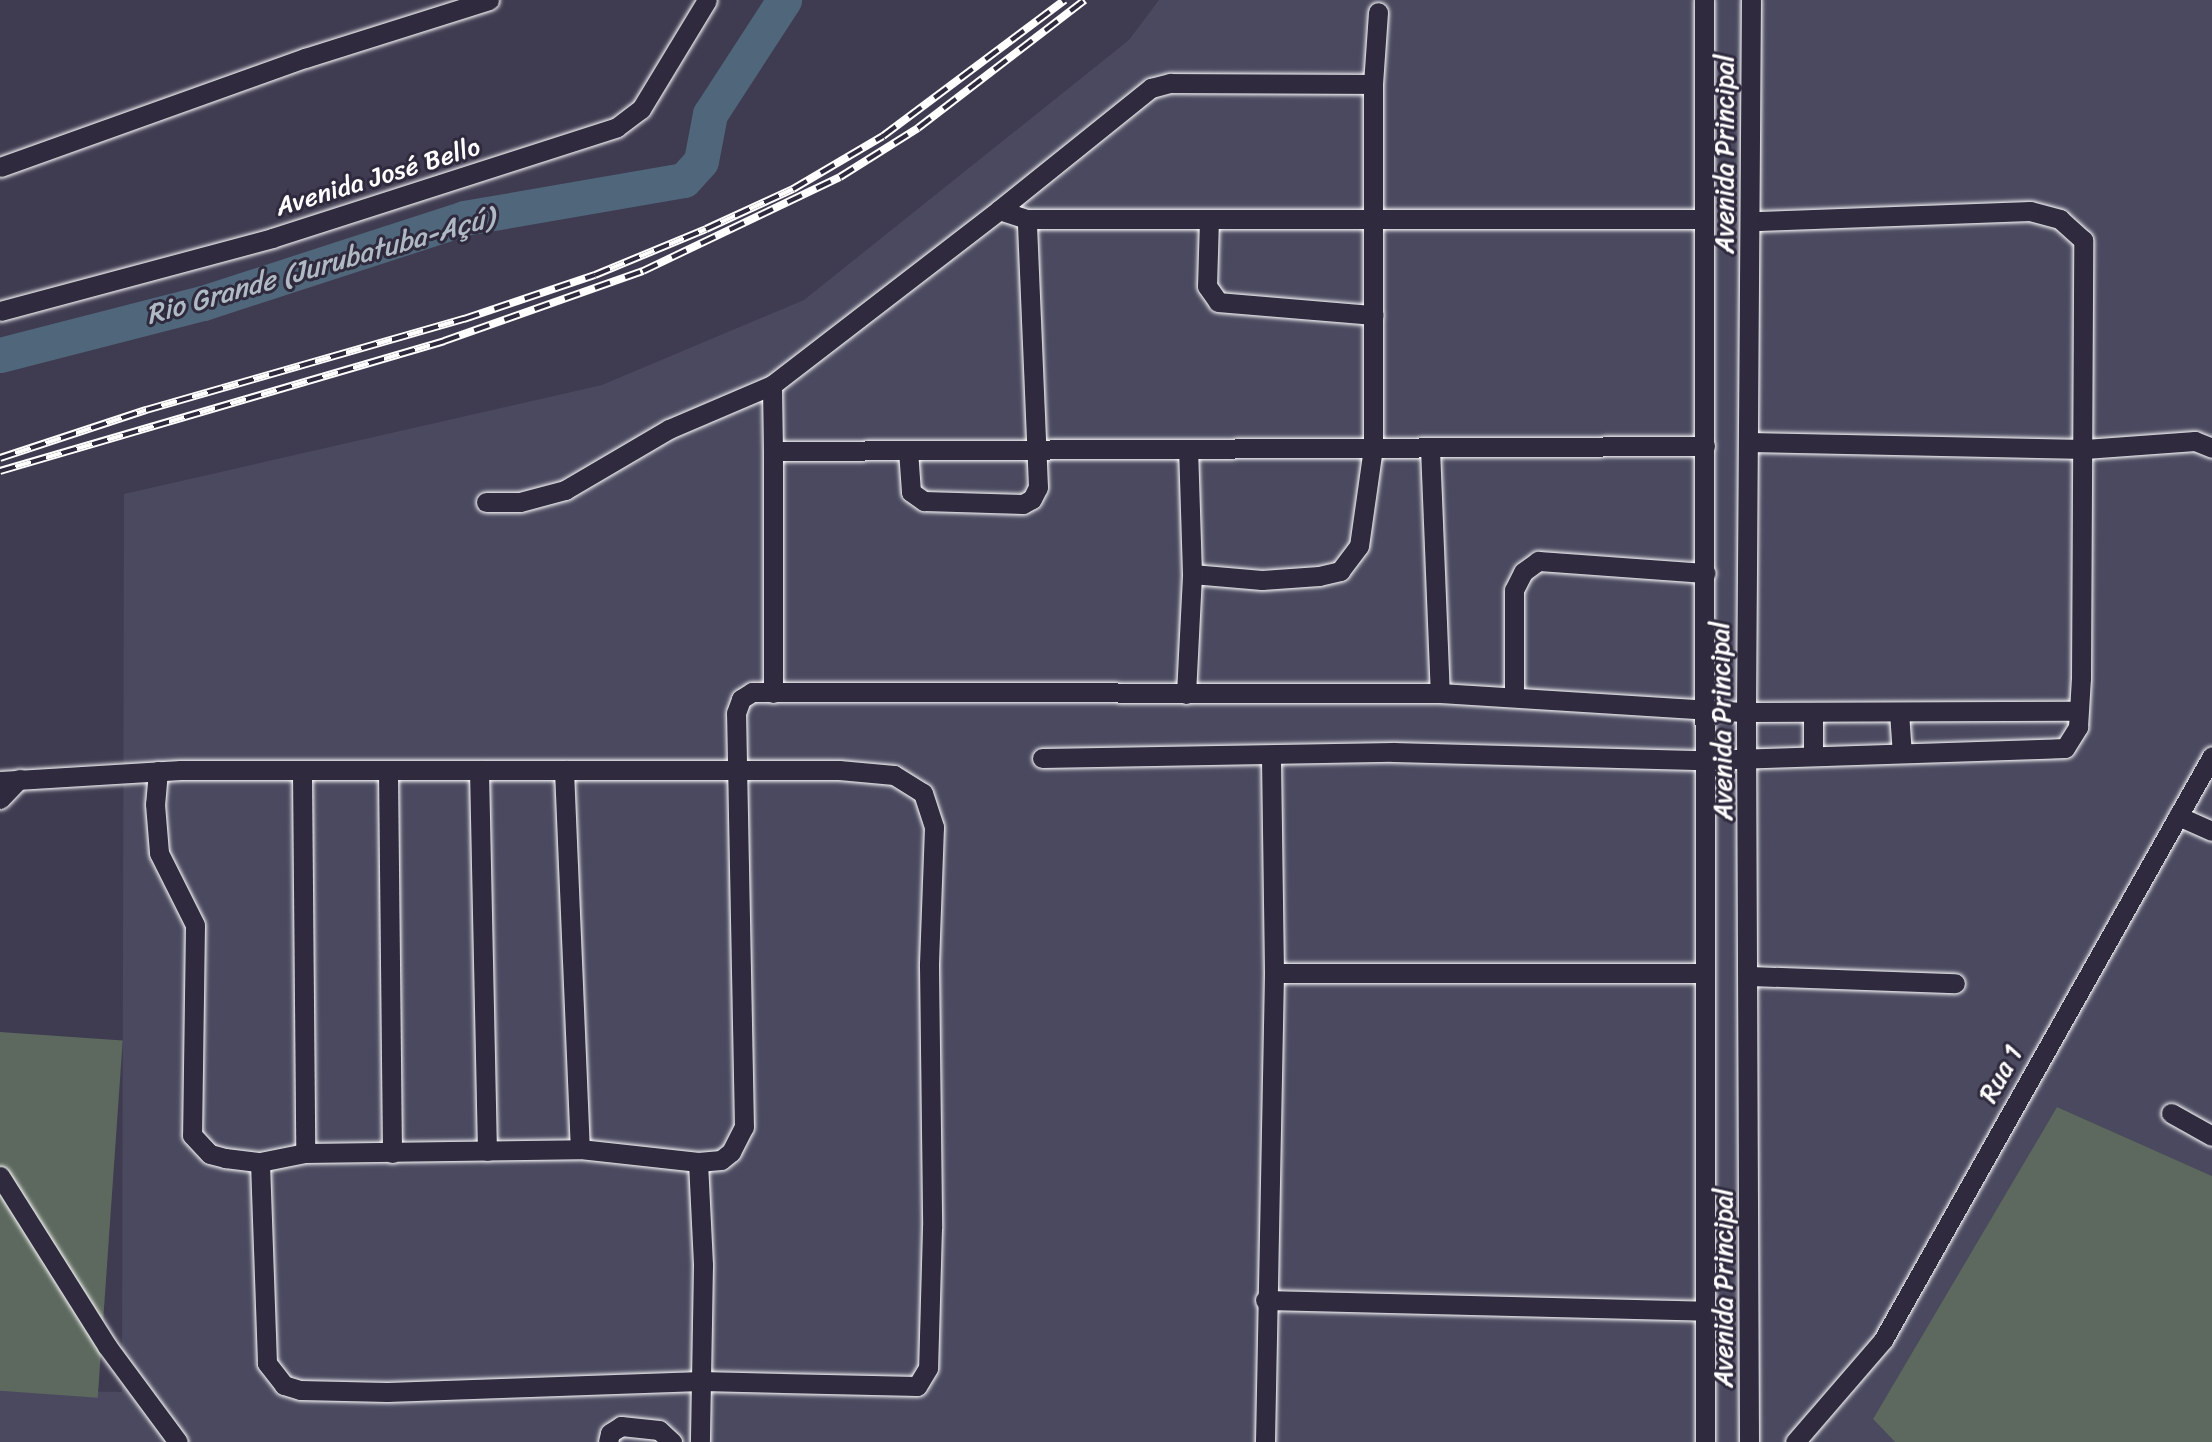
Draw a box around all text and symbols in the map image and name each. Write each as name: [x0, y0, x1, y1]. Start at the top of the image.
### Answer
street label: Avenida Principal: [1709, 54, 1741, 254]
street label: Avenida José Bello: [272, 131, 484, 223]
water label: Rio Grande (Jurubatuba-Açú): [142, 200, 498, 332]
street label: Avenida Principal: [1705, 621, 1739, 821]
street label: Rua 1: [1973, 1040, 2029, 1108]
street label: Avenida Principal: [1708, 1188, 1740, 1388]

